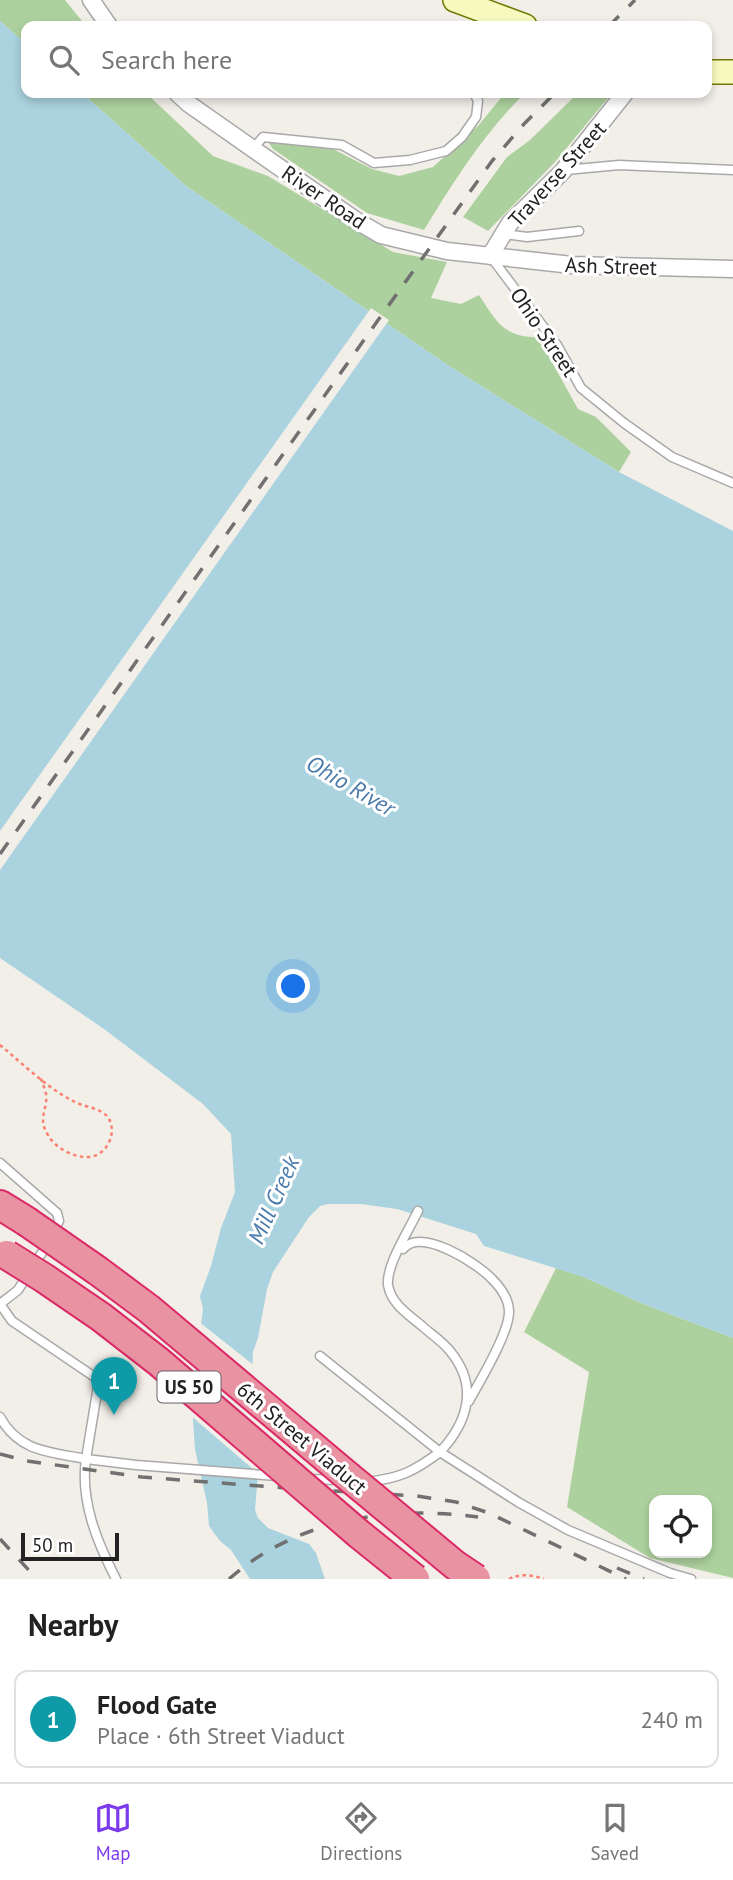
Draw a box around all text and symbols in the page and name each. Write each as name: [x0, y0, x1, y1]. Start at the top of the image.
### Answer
search box: [21, 21, 712, 98]
icon: search: [45, 41, 83, 79]
text: Search here: [101, 43, 232, 76]
street label: Traverse Street: [502, 115, 612, 233]
street label: River Road: [277, 159, 371, 235]
street label: Ash Street: [565, 251, 657, 281]
street label: Ohio Street: [504, 282, 584, 382]
water label: Ohio River: [302, 748, 402, 823]
your location: [276, 969, 310, 1003]
water label: Mill Creek: [241, 1150, 306, 1248]
pin: 1: [91, 1357, 137, 1415]
road number: US 50: [158, 1372, 220, 1402]
street label: 6th Street Viaduct: [231, 1376, 373, 1500]
map controls: [649, 1495, 712, 1558]
button: locate: [649, 1495, 712, 1558]
scale bar: [21, 1530, 119, 1562]
text: 50 m: [32, 1533, 73, 1557]
text: Nearby: [28, 1605, 118, 1644]
text: Flood Gate: [97, 1688, 217, 1721]
text: 1: [46, 1705, 60, 1734]
text: 240 m: [641, 1705, 703, 1734]
text: Place · 6th Street Viaduct: [97, 1721, 345, 1750]
tab: Map: [94, 1799, 132, 1865]
tab: Directions: [320, 1799, 402, 1865]
tab: Saved: [591, 1799, 639, 1865]

